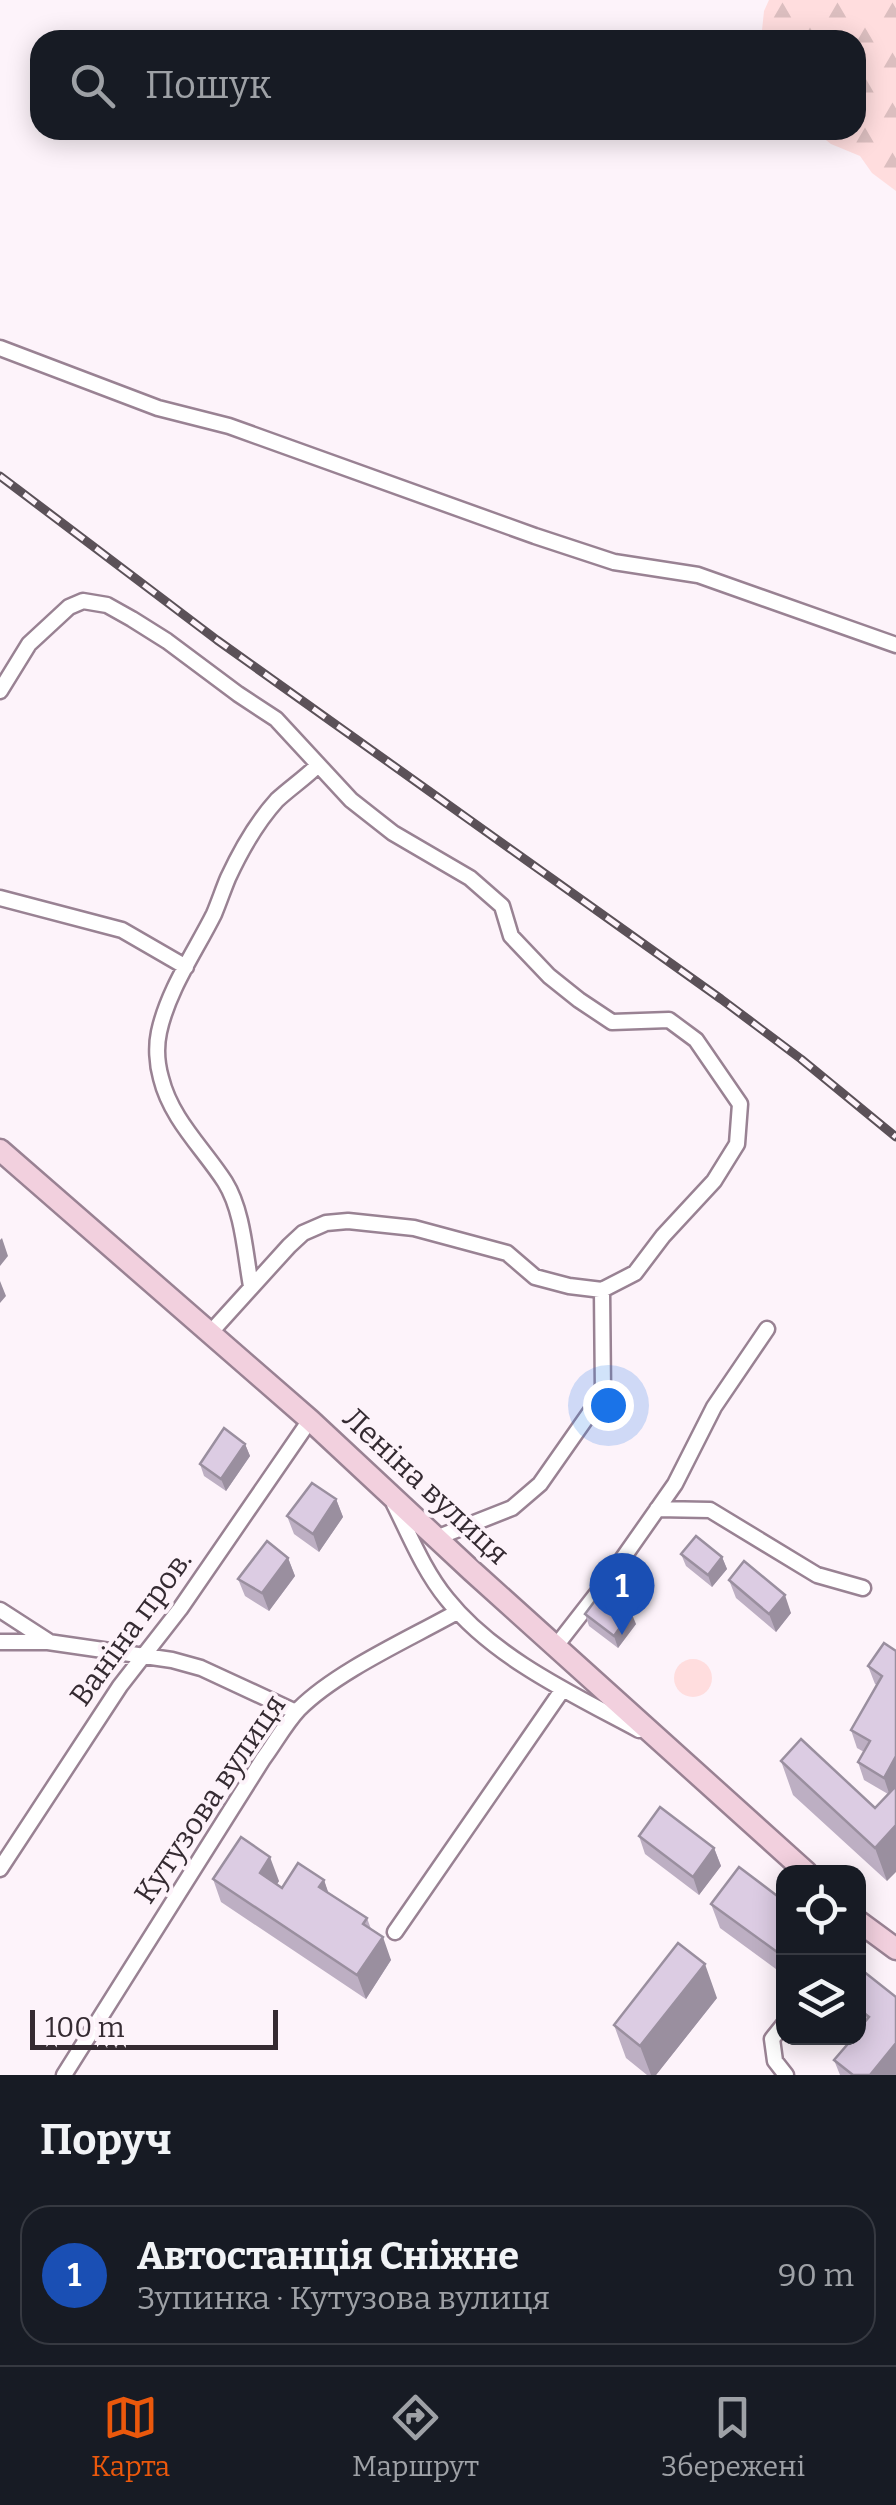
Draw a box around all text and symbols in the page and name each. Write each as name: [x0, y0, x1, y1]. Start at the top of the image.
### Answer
search box: [30, 30, 866, 140]
icon: search: [65, 58, 120, 113]
text: Пошук: [145, 62, 271, 108]
your location: [583, 1380, 634, 1431]
street label: Леніна вулиця: [336, 1400, 516, 1572]
street label: Ваніна пров.: [62, 1543, 200, 1713]
pin: 1: [590, 1552, 654, 1635]
street label: Кутузова вулиця: [127, 1688, 293, 1910]
map controls: [776, 1865, 866, 2045]
button: locate: [776, 1865, 866, 1955]
button: layers: [776, 1955, 866, 2045]
scale bar: [30, 2005, 278, 2050]
text: 100 m: [45, 2011, 125, 2044]
text: Поруч: [40, 2115, 172, 2165]
text: Автостанція Сніжне: [137, 2233, 519, 2279]
text: 1: [68, 2256, 81, 2294]
text: 90 m: [778, 2256, 854, 2294]
text: Зупинка · Кутузова вулиця: [137, 2279, 550, 2317]
tab: Карта: [91, 2390, 170, 2483]
tab: Маршрут: [352, 2390, 479, 2483]
tab: Збережені: [661, 2390, 805, 2483]

